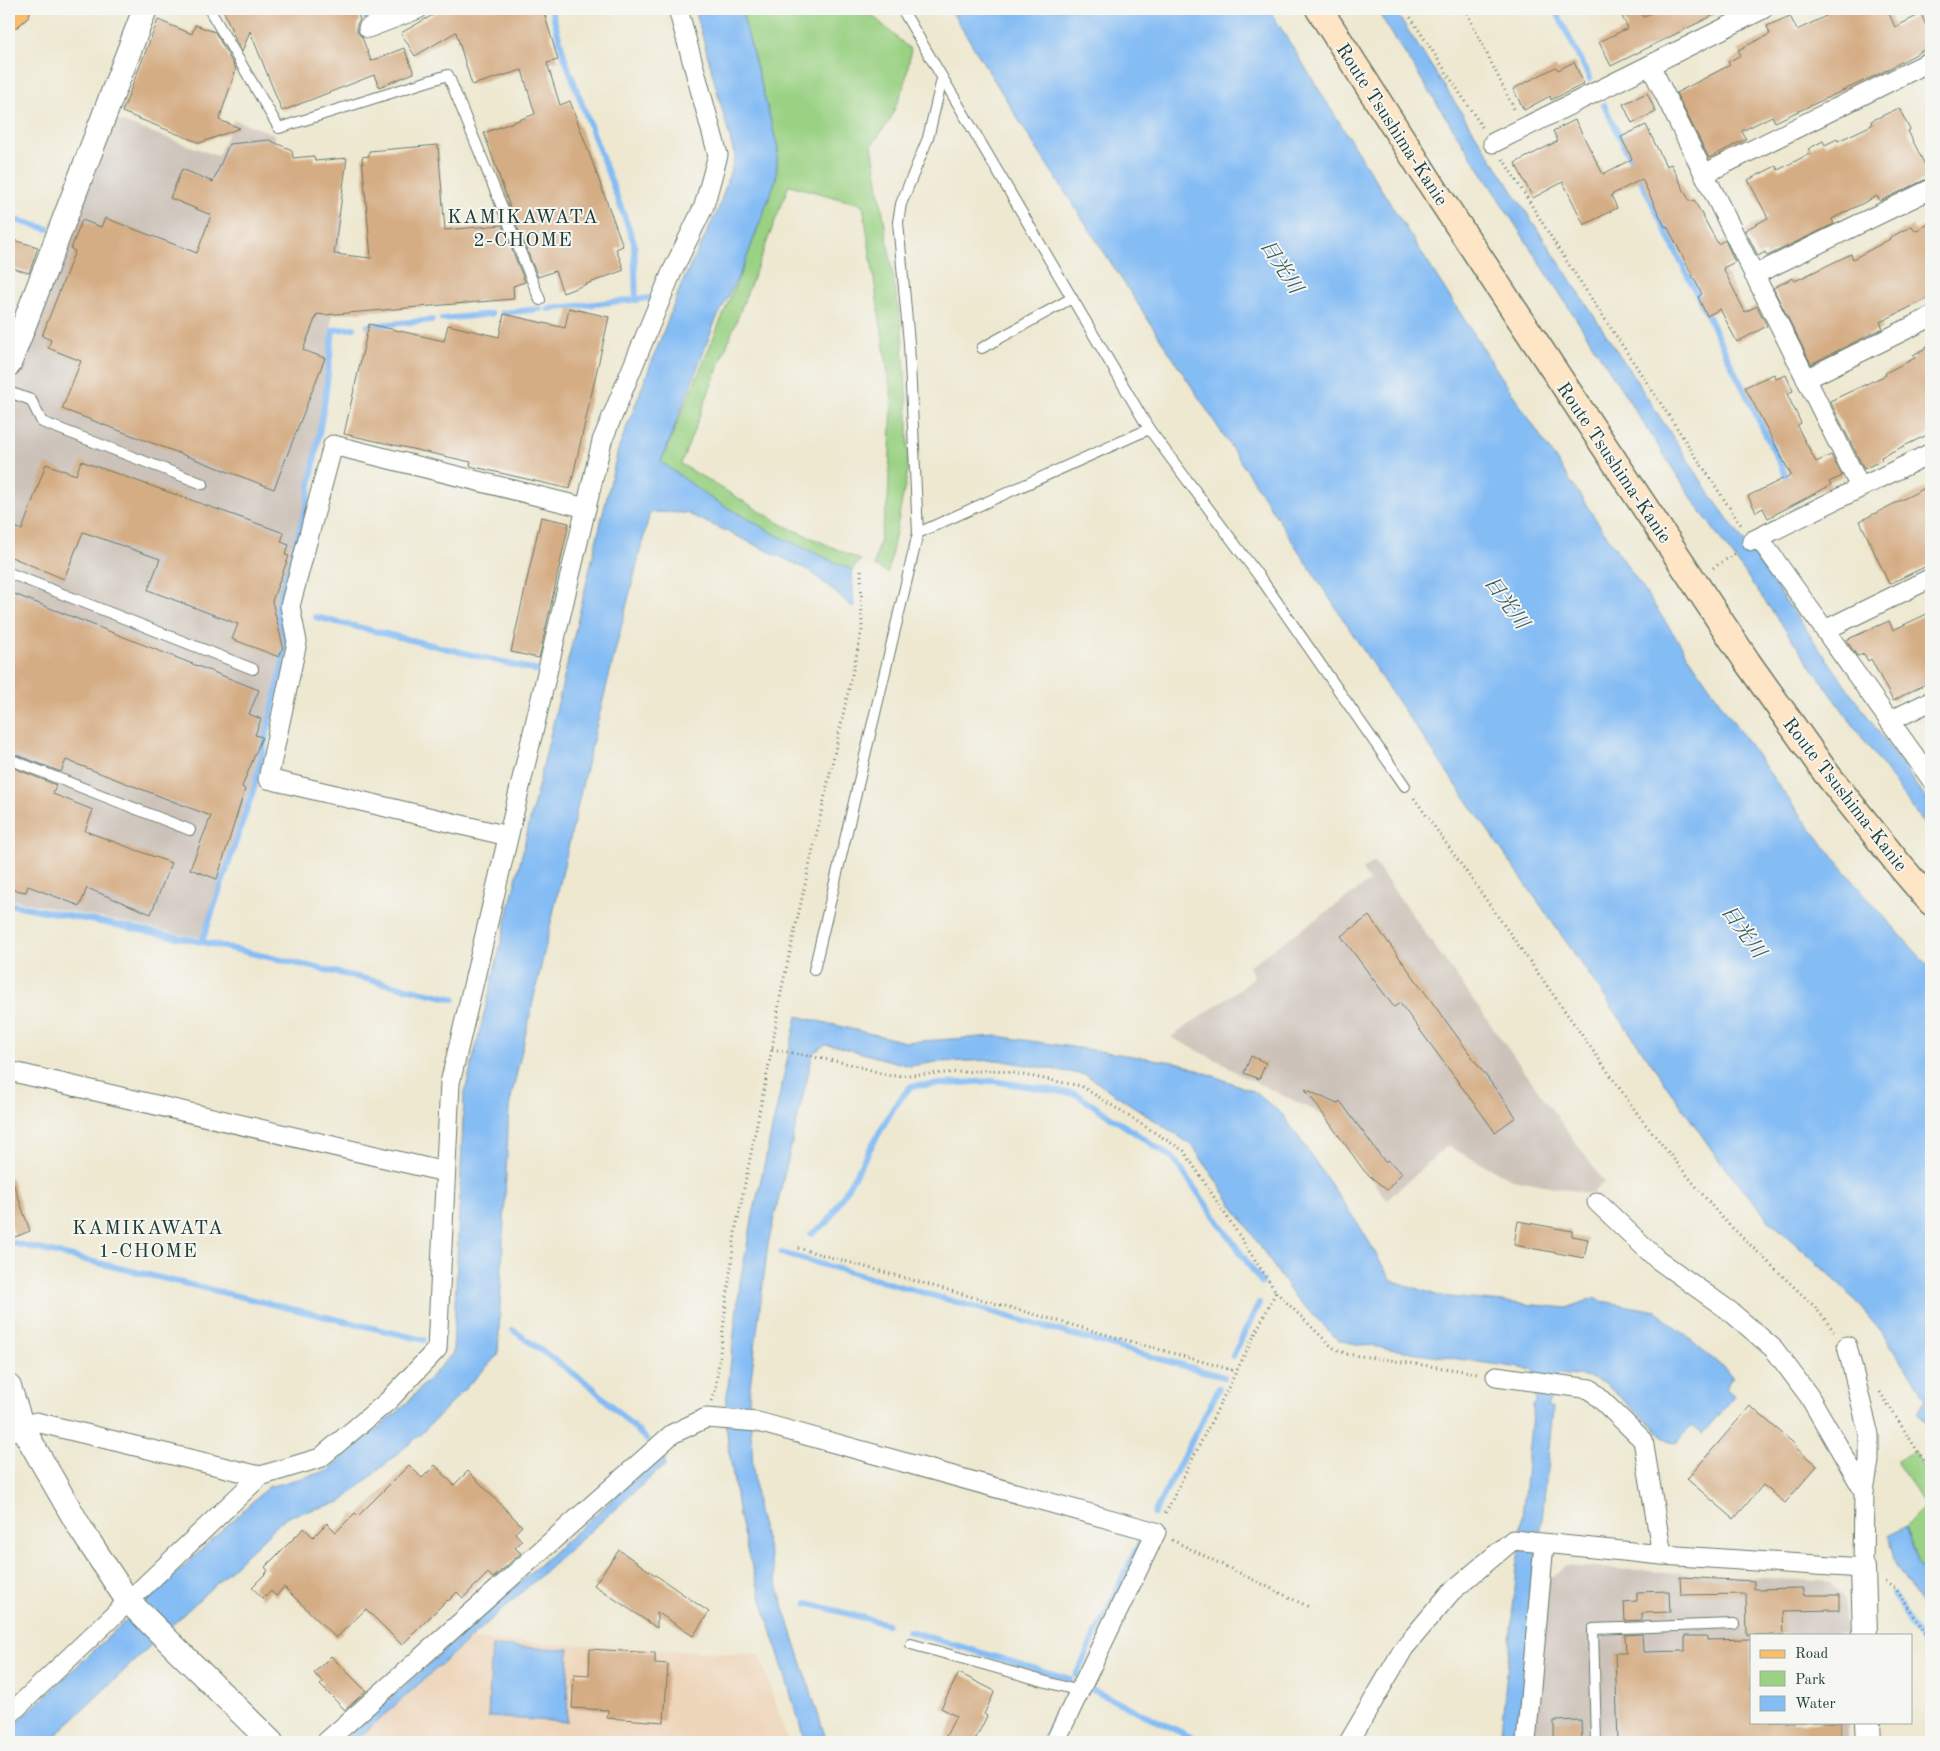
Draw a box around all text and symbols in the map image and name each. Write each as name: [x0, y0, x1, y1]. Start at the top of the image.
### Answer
street label: Route Tsushima-Kanie: [1331, 41, 1450, 210]
district label: KAMIKAWATA 2-CHOME: [447, 208, 599, 251]
water label: 日光川: [1256, 235, 1308, 299]
street label: Route Tsushima-Kanie: [1552, 380, 1674, 547]
water label: 日光川: [1480, 572, 1534, 635]
street label: Route Tsushima-Kanie: [1778, 715, 1910, 876]
water label: 日光川: [1717, 901, 1771, 964]
district label: KAMIKAWATA 1-CHOME: [72, 1219, 224, 1262]
legend: [1750, 1634, 1912, 1724]
text: Road: [1795, 1647, 1829, 1662]
text: Park: [1795, 1673, 1826, 1688]
text: Water: [1795, 1697, 1836, 1712]

